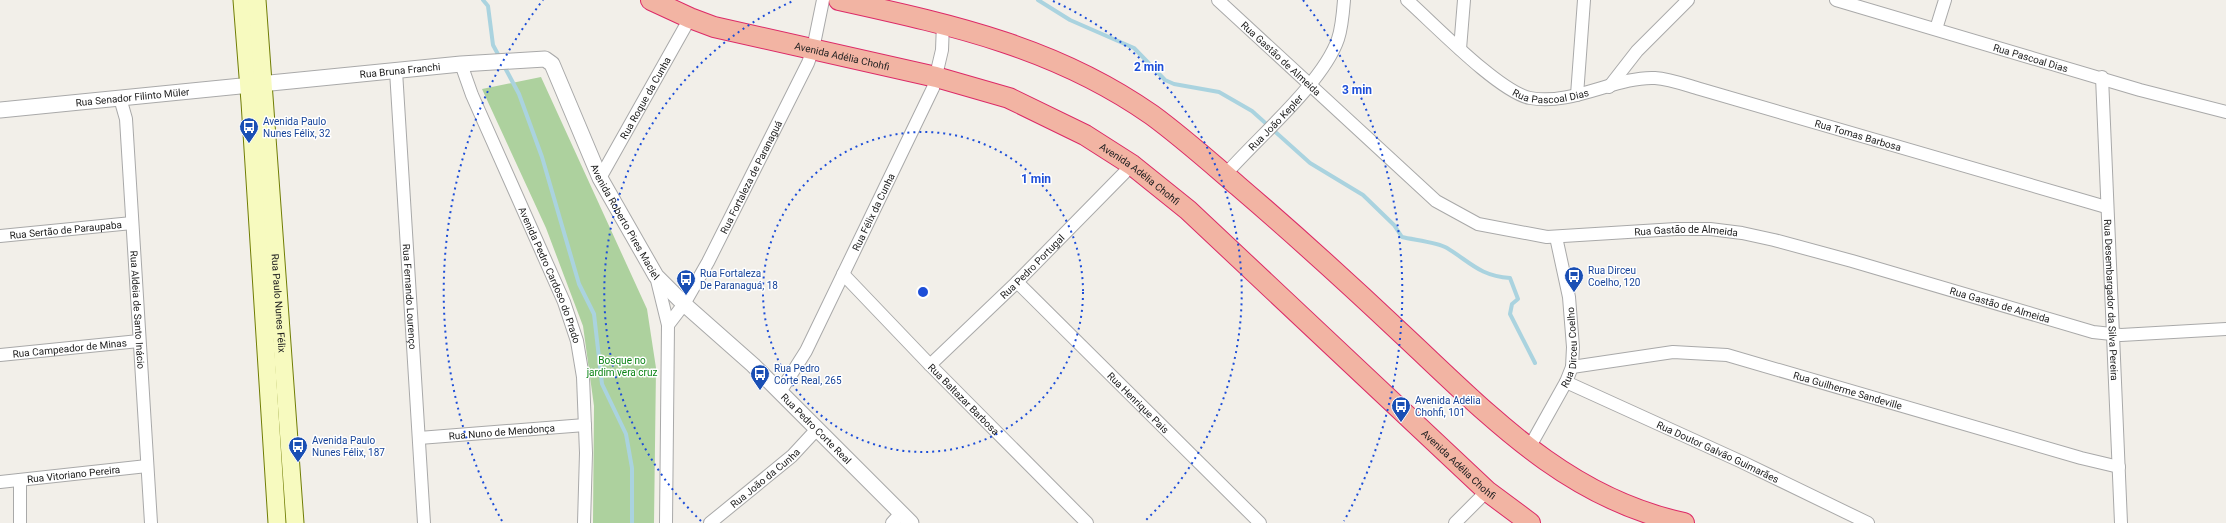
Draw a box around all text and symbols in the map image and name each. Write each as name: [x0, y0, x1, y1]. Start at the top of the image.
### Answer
street label: Rua Gastão de Almeida: [1239, 19, 1323, 98]
street label: Avenida Adélia Chohfi: [794, 40, 891, 72]
street label: Rua Pascoal Dias: [1992, 42, 2069, 74]
street label: Rua Roque da Cunha: [618, 55, 673, 141]
text: 2 min: [1134, 60, 1164, 74]
street label: Rua Bruna Franchi: [359, 61, 441, 80]
text: 3 min: [1342, 83, 1372, 97]
street label: Rua Senador Filinto Müler: [75, 86, 190, 108]
street label: Rua Pascoal Dias: [1511, 87, 1590, 105]
street label: Rua João Kepler: [1246, 92, 1305, 153]
bus stop icon: Avenida Paulo Nunes Félix, 32: [238, 116, 260, 144]
place label: Avenida Paulo Nunes Félix, 32: [263, 116, 331, 139]
street label: Rua Tomas Barbosa: [1813, 118, 1903, 153]
street label: Rua Fortaleza de Paranaguá: [718, 119, 784, 236]
street label: Avenida Adélia Chohfi: [1098, 141, 1182, 207]
street label: Avenida Roberto Pires Maciel: [589, 162, 661, 282]
street label: Rua Félix da Cunha: [850, 172, 897, 253]
text: 1 min: [1021, 172, 1051, 186]
street label: Avenida Pedro Cardoso do Prado: [516, 205, 582, 345]
street label: Rua Sertão de Paraupaba: [9, 219, 122, 241]
street label: Rua Desembargador da Silva Pereira: [2102, 219, 2120, 381]
street label: Rua Gastão de Almeida: [1634, 224, 1739, 238]
street label: Rua Pedro Portugal: [998, 232, 1067, 301]
street label: Rua Fernando Lourenço: [401, 243, 418, 350]
street label: Rua Aldeia de Santo Inácio: [128, 250, 146, 370]
street label: Rua Paulo Nunes Félix: [269, 253, 288, 353]
bus stop icon: Rua Dirceu Coelho, 120: [1563, 265, 1585, 293]
place label: Rua Dirceu Coelho, 120: [1588, 265, 1641, 288]
bus stop icon: Rua Fortaleza De Paranaguá, 18: [675, 268, 697, 296]
place label: Rua Fortaleza De Paranaguá, 18: [700, 268, 778, 291]
centre of rings: [916, 285, 930, 299]
street label: Rua Gastão de Almeida: [1948, 285, 2051, 325]
street label: Rua Dirceu Coelho: [1559, 306, 1579, 390]
street label: Rua Campeador de Minas: [12, 337, 127, 360]
park label: Bosque no jardim vera cruz: [586, 355, 657, 378]
street label: Rua Baltazar Barbosa: [926, 362, 1001, 437]
bus stop icon: Rua Pedro Corte Real, 265: [749, 363, 771, 391]
place label: Rua Pedro Corte Real, 265: [774, 363, 842, 386]
street label: Rua Henrique Pais: [1105, 370, 1171, 435]
street label: Rua Guilherme Sandeville: [1792, 370, 1903, 412]
street label: Rua Pedro Corte Real: [779, 391, 853, 466]
bus stop icon: Avenida Adélia Chohfi, 101: [1390, 395, 1412, 423]
place label: Avenida Adélia Chohfi, 101: [1415, 395, 1481, 418]
street label: Rua Doutor Galvão Guimarães: [1655, 419, 1781, 485]
street label: Rua Nuno de Mendonça: [448, 422, 555, 442]
street label: Avenida Adélia Chohfi: [1419, 428, 1498, 502]
bus stop icon: Avenida Paulo Nunes Félix, 187: [287, 435, 309, 463]
place label: Avenida Paulo Nunes Félix, 187: [312, 435, 385, 458]
street label: Rua João da Cunha: [728, 446, 802, 510]
street label: Rua Vitoriano Pereira: [27, 464, 121, 485]

